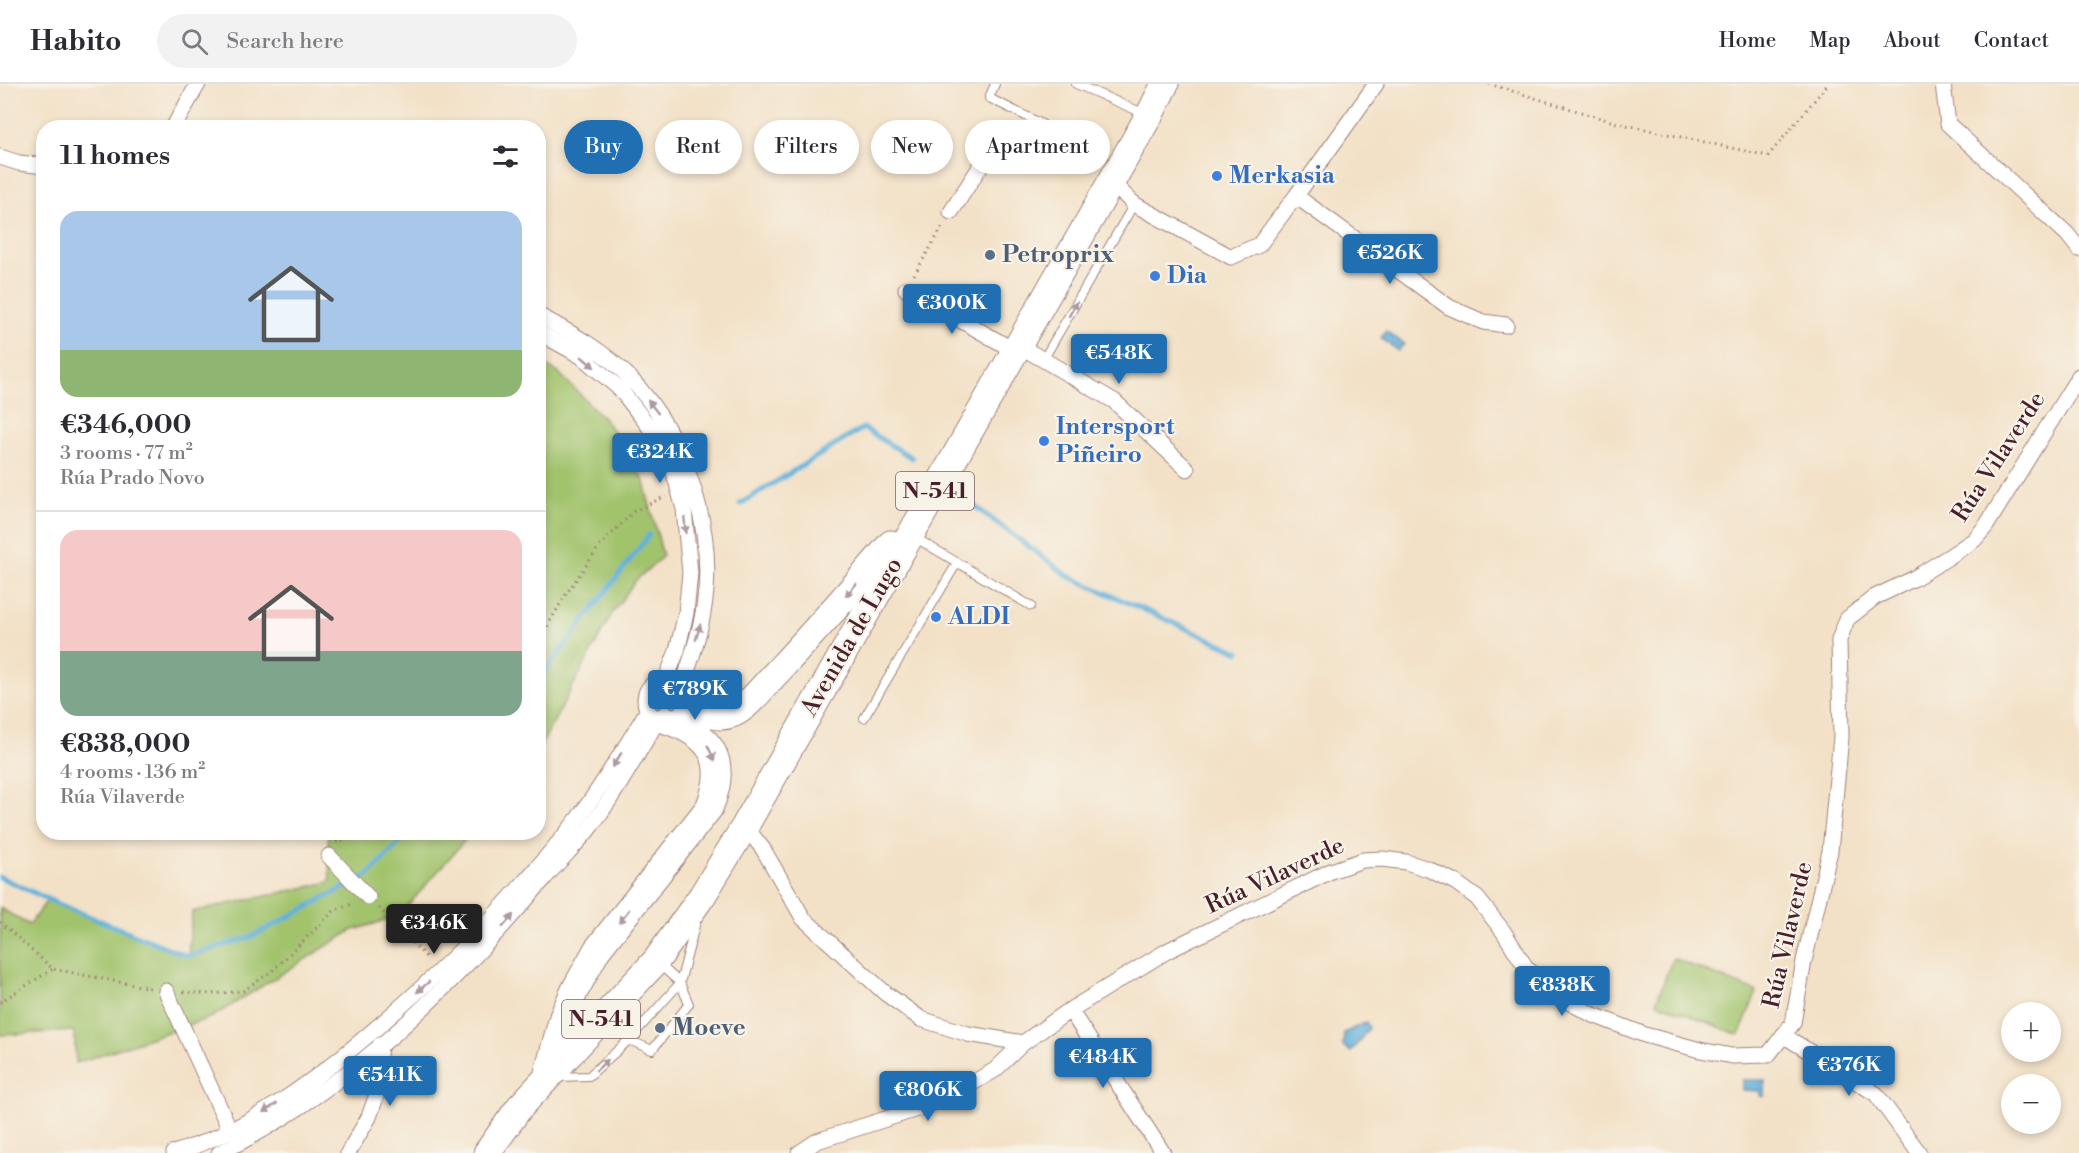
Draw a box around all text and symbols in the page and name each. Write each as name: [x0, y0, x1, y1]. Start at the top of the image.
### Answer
search box: [157, 14, 577, 68]
text: Habito: [30, 24, 121, 59]
icon: search: [178, 25, 211, 58]
text: Search here: [226, 28, 344, 55]
text: Home: [1719, 28, 1776, 54]
text: Map: [1809, 28, 1851, 54]
text: About: [1884, 28, 1941, 54]
text: Contact: [1974, 28, 2049, 54]
chip: Buy: [564, 120, 643, 174]
chip: Rent: [655, 120, 742, 174]
chip: Filters: [754, 120, 859, 174]
chip: New: [871, 120, 953, 174]
chip: Apartment: [965, 120, 1110, 174]
text: 11 homes: [60, 140, 170, 172]
icon: filters: [489, 140, 522, 173]
place label: Merkasia: [1229, 161, 1336, 191]
marker: Merkasia: [1210, 169, 1224, 183]
pin: €526K: [1348, 234, 1432, 285]
place label: Petroprix: [1002, 240, 1114, 270]
text: €526K: [1357, 241, 1423, 266]
marker: Petroprix: [983, 248, 997, 262]
icon: home: [237, 250, 345, 358]
place label: Dia: [1167, 261, 1208, 291]
marker: Dia: [1148, 269, 1162, 283]
pin: €300K: [910, 284, 994, 335]
text: €300K: [917, 291, 987, 316]
one-way arrow: [1067, 301, 1078, 317]
pin: €548K: [1077, 334, 1161, 385]
text: €548K: [1085, 341, 1153, 366]
one-way arrow: [580, 355, 595, 368]
street label: Rúa Vilaverde: [1946, 386, 2052, 528]
one-way arrow: [648, 400, 660, 415]
text: €346,000: [60, 409, 192, 441]
place label: Intersport Piñeiro: [1056, 412, 1175, 470]
pin: €324K: [618, 433, 702, 484]
marker: Intersport Piñeiro: [1037, 434, 1051, 448]
text: €324K: [626, 440, 694, 465]
text: 3 rooms · 77 m²: [60, 441, 193, 466]
text: Rúa Prado Novo: [60, 466, 205, 491]
road number: N-541: [896, 472, 974, 510]
one-way arrow: [680, 515, 690, 534]
street label: Avenida de Lugo: [794, 552, 910, 723]
icon: home: [237, 569, 345, 677]
one-way arrow: [845, 582, 858, 598]
place label: ALDI: [947, 602, 1010, 632]
marker: ALDI: [929, 610, 943, 624]
one-way arrow: [694, 623, 703, 641]
pin: €789K: [653, 670, 737, 721]
text: €789K: [662, 677, 728, 702]
text: €838,000: [60, 728, 190, 760]
one-way arrow: [707, 744, 716, 761]
one-way arrow: [612, 752, 623, 768]
text: 4 rooms · 136 m²: [60, 760, 205, 785]
text: Rúa Vilaverde: [60, 785, 185, 810]
street label: Rúa Vilaverde: [1201, 831, 1349, 921]
street label: Rúa Vilaverde: [1757, 859, 1819, 1011]
pin: €346K: [392, 904, 476, 955]
one-way arrow: [618, 908, 631, 924]
text: €346K: [400, 911, 468, 936]
one-way arrow: [502, 913, 515, 929]
pin: €838K: [1520, 966, 1604, 1017]
text: €838K: [1529, 973, 1595, 998]
one-way arrow: [416, 980, 431, 993]
road number: N-541: [562, 1000, 640, 1038]
map controls: [2001, 1002, 2061, 1134]
button: +: [2001, 1002, 2061, 1062]
place label: Moeve: [672, 1013, 746, 1043]
marker: Moeve: [653, 1021, 667, 1035]
pin: €484K: [1061, 1038, 1145, 1089]
text: €484K: [1068, 1045, 1138, 1070]
pin: €376K: [1807, 1046, 1891, 1097]
text: €376K: [1817, 1053, 1881, 1078]
pin: €541K: [348, 1056, 432, 1107]
one-way arrow: [594, 1058, 609, 1072]
text: €541K: [358, 1063, 422, 1088]
pin: €806K: [886, 1071, 970, 1122]
button: −: [2001, 1074, 2061, 1134]
text: €806K: [893, 1078, 963, 1103]
one-way arrow: [263, 1102, 279, 1114]

